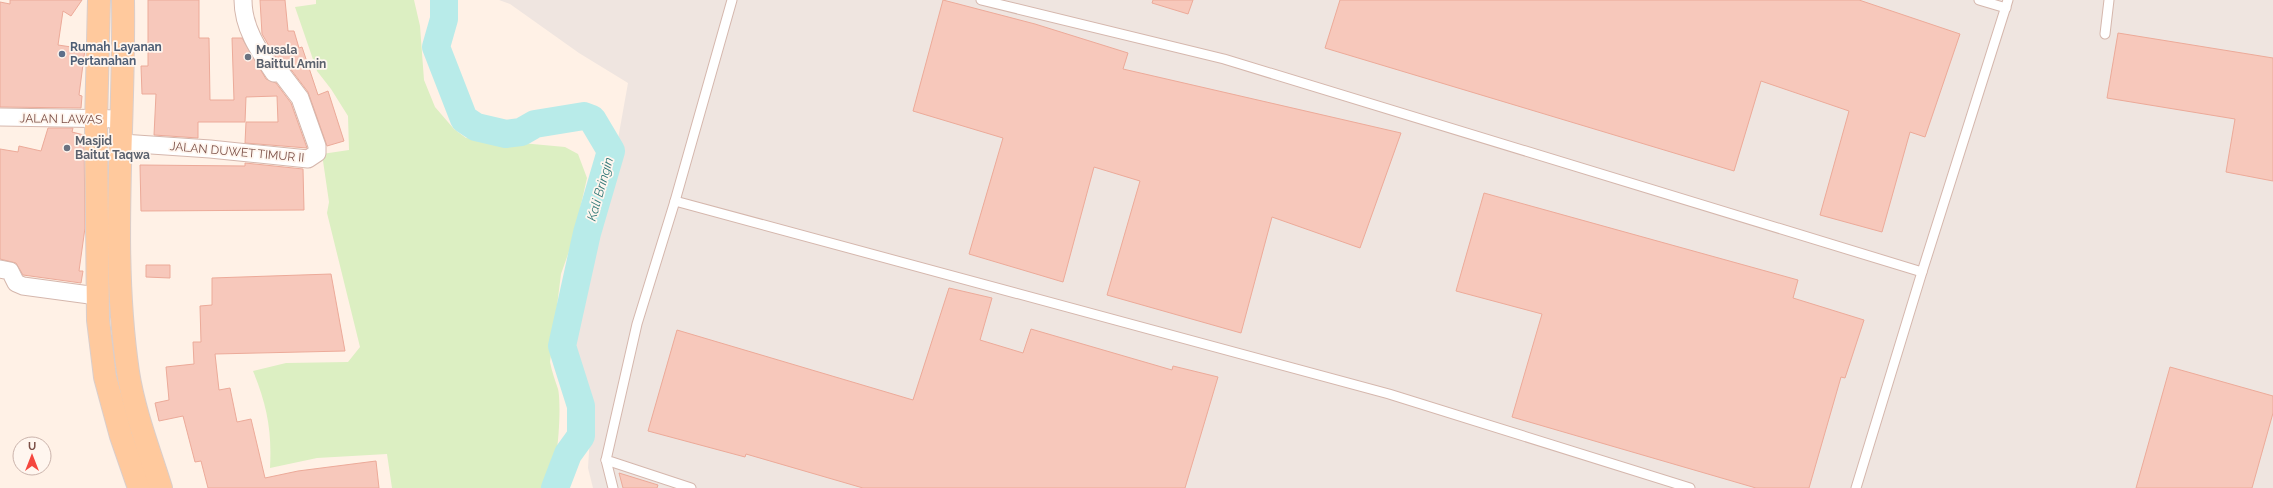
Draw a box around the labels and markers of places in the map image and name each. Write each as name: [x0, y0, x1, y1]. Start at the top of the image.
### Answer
place label: Rumah Layanan Pertanahan: [70, 40, 162, 68]
place label: Musala Baittul Amin: [256, 43, 326, 71]
marker: Rumah Layanan Pertanahan: [57, 49, 67, 59]
marker: Musala Baittul Amin: [243, 52, 253, 62]
place label: Masjid Baitut Taqwa: [75, 134, 150, 162]
marker: Masjid Baitut Taqwa: [62, 143, 72, 153]

